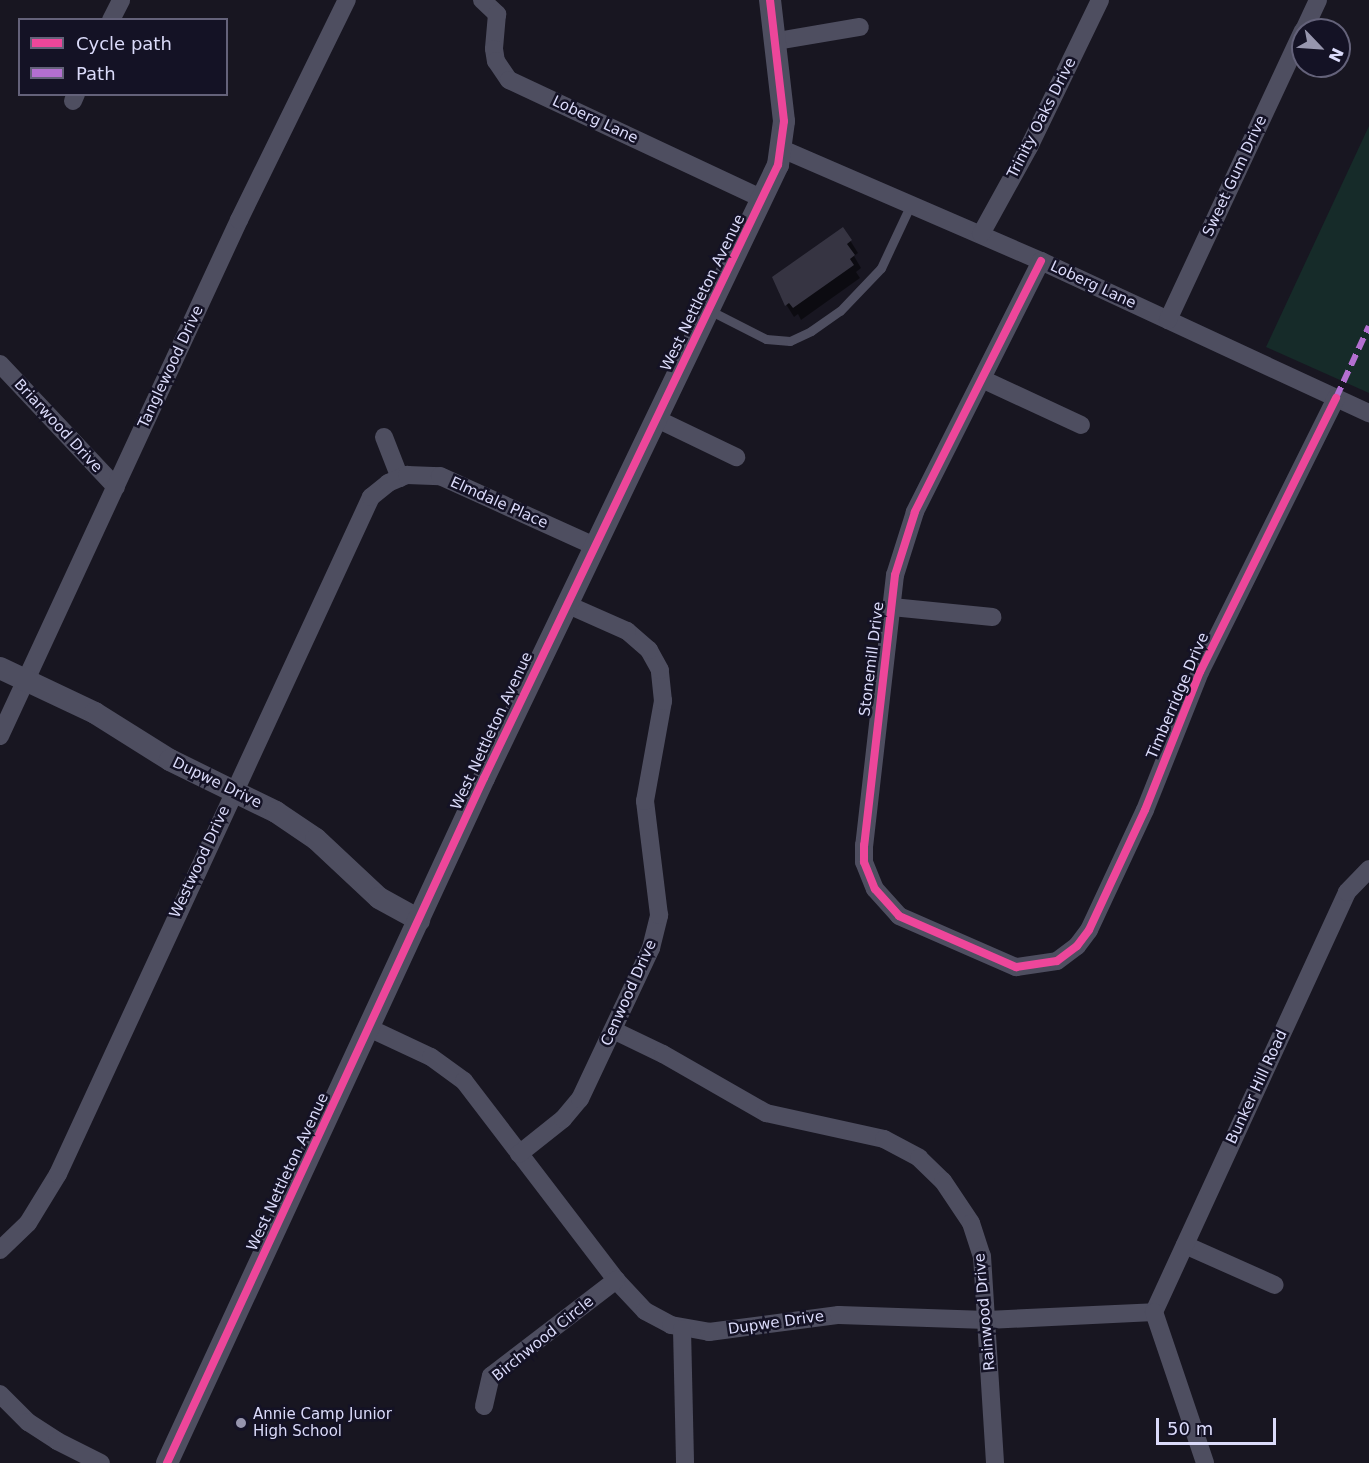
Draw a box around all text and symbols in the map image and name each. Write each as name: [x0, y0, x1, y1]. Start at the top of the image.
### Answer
legend: [18, 18, 228, 96]
north arrow: [1291, 18, 1351, 78]
text: Cycle path: [76, 33, 172, 54]
text: N: [1325, 45, 1347, 65]
street label: Trinity Oaks Drive: [1004, 55, 1080, 181]
text: Path: [76, 63, 116, 84]
street label: Loberg Lane: [549, 92, 641, 148]
street label: Sweet Gum Drive: [1199, 113, 1271, 239]
street label: West Nettleton Avenue: [657, 212, 749, 374]
street label: Loberg Lane: [1047, 257, 1139, 313]
street label: Tanglewood Drive: [135, 303, 207, 431]
street label: Briarwood Drive: [10, 376, 106, 476]
street label: Elmdale Place: [447, 473, 551, 533]
street label: Stonemill Drive: [856, 601, 888, 717]
street label: Timberridge Drive: [1143, 630, 1213, 762]
street label: West Nettleton Avenue: [447, 649, 537, 813]
street label: Dupwe Drive: [170, 754, 264, 812]
street label: Westwood Drive: [166, 803, 234, 921]
street label: Cenwood Drive: [598, 937, 660, 1049]
street label: Bunker Hill Road: [1223, 1027, 1291, 1147]
street label: West Nettleton Avenue: [243, 1090, 333, 1254]
street label: Rainwood Drive: [971, 1253, 999, 1371]
street label: Birchwood Circle: [489, 1293, 597, 1385]
street label: Dupwe Drive: [727, 1307, 825, 1339]
place label: Annie Camp Junior High School: [253, 1405, 392, 1440]
scale bar: [1159, 1406, 1279, 1444]
marker: Annie Camp Junior High School: [234, 1416, 248, 1430]
text: 50 m: [1167, 1418, 1213, 1439]

